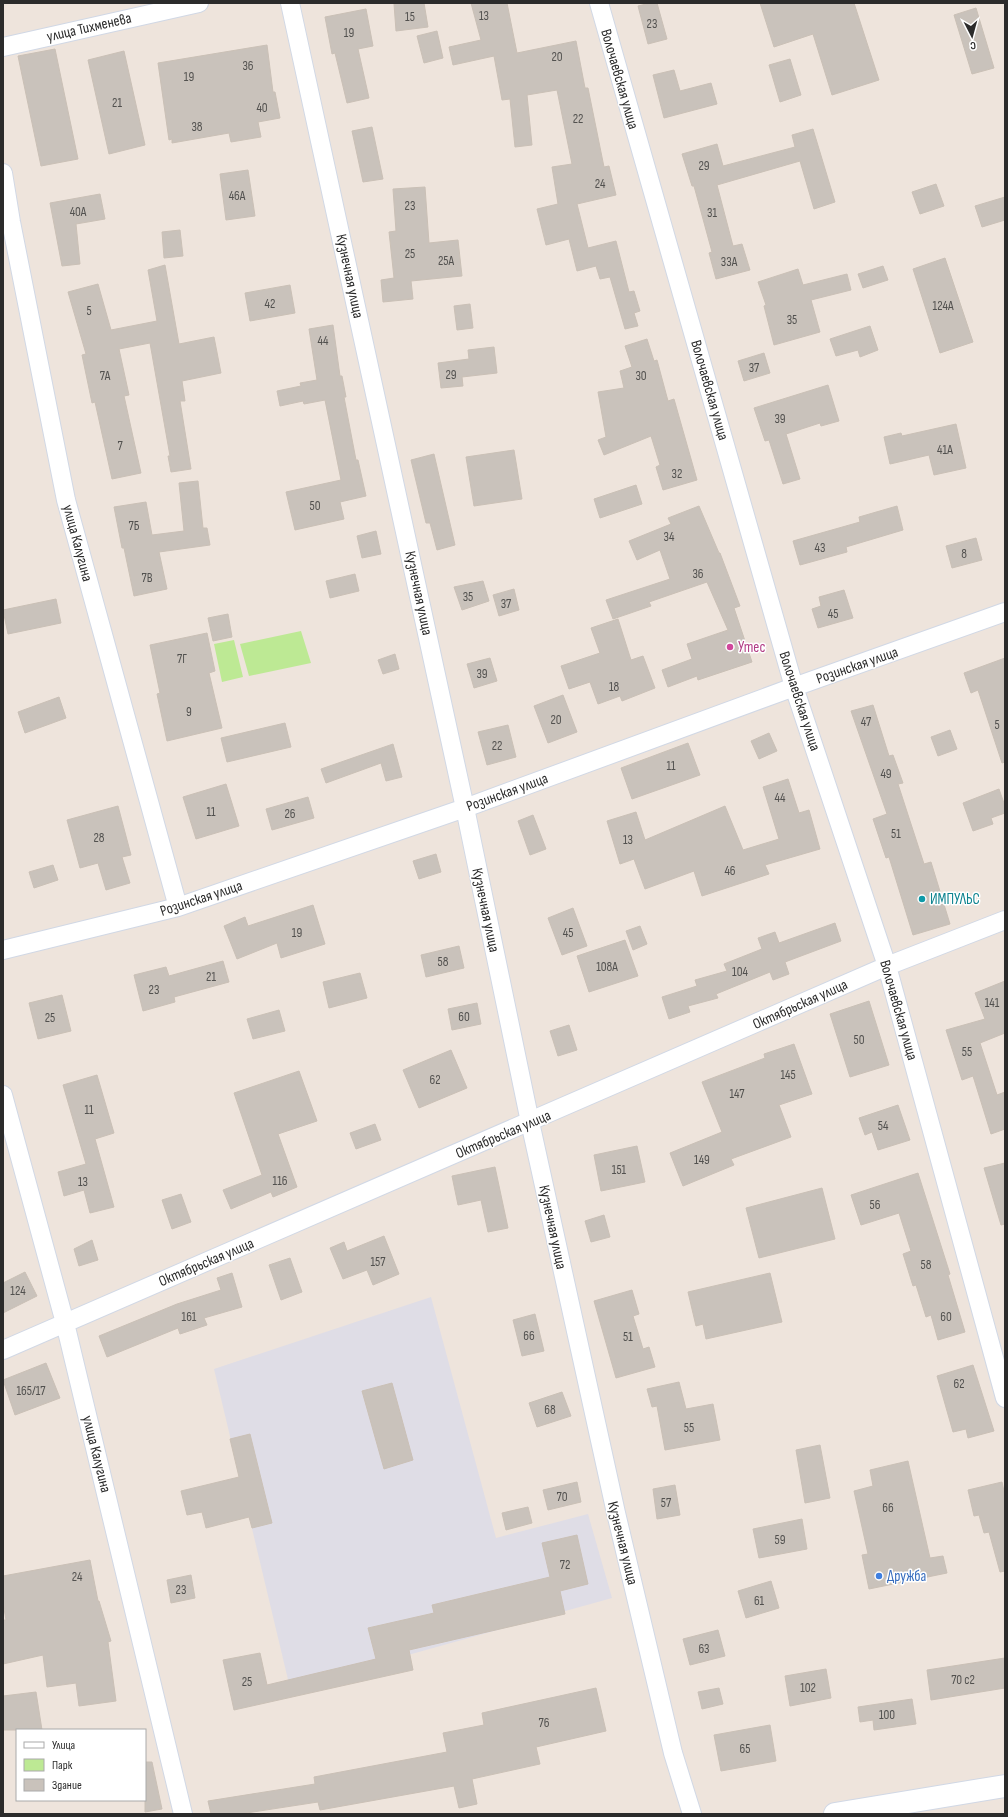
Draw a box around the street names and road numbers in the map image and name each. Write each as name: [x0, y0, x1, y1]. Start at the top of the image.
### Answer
street label: улица Тихменева: [45, 8, 133, 46]
street label: Волочаевская улица: [596, 27, 643, 132]
street label: Кузнечная улица: [331, 232, 368, 320]
street label: Волочаевская улица: [686, 338, 733, 443]
street label: улица Калугина: [58, 503, 97, 584]
street label: Кузнечная улица: [400, 549, 437, 637]
street label: Розинская улица: [814, 643, 901, 688]
street label: Волочаевская улица: [775, 649, 825, 753]
street label: Розинская улица: [464, 769, 551, 816]
street label: Кузнечная улица: [467, 866, 504, 954]
street label: Розинская улица: [158, 876, 245, 921]
street label: Волочаевская улица: [875, 958, 922, 1063]
street label: Октябрьская улица: [750, 975, 851, 1034]
street label: Октябрьская улица: [453, 1106, 554, 1163]
street label: Кузнечная улица: [534, 1183, 571, 1271]
street label: Октябрьская улица: [156, 1234, 257, 1291]
street label: улица Калугина: [78, 1414, 115, 1495]
street label: Кузнечная улица: [603, 1499, 642, 1587]

